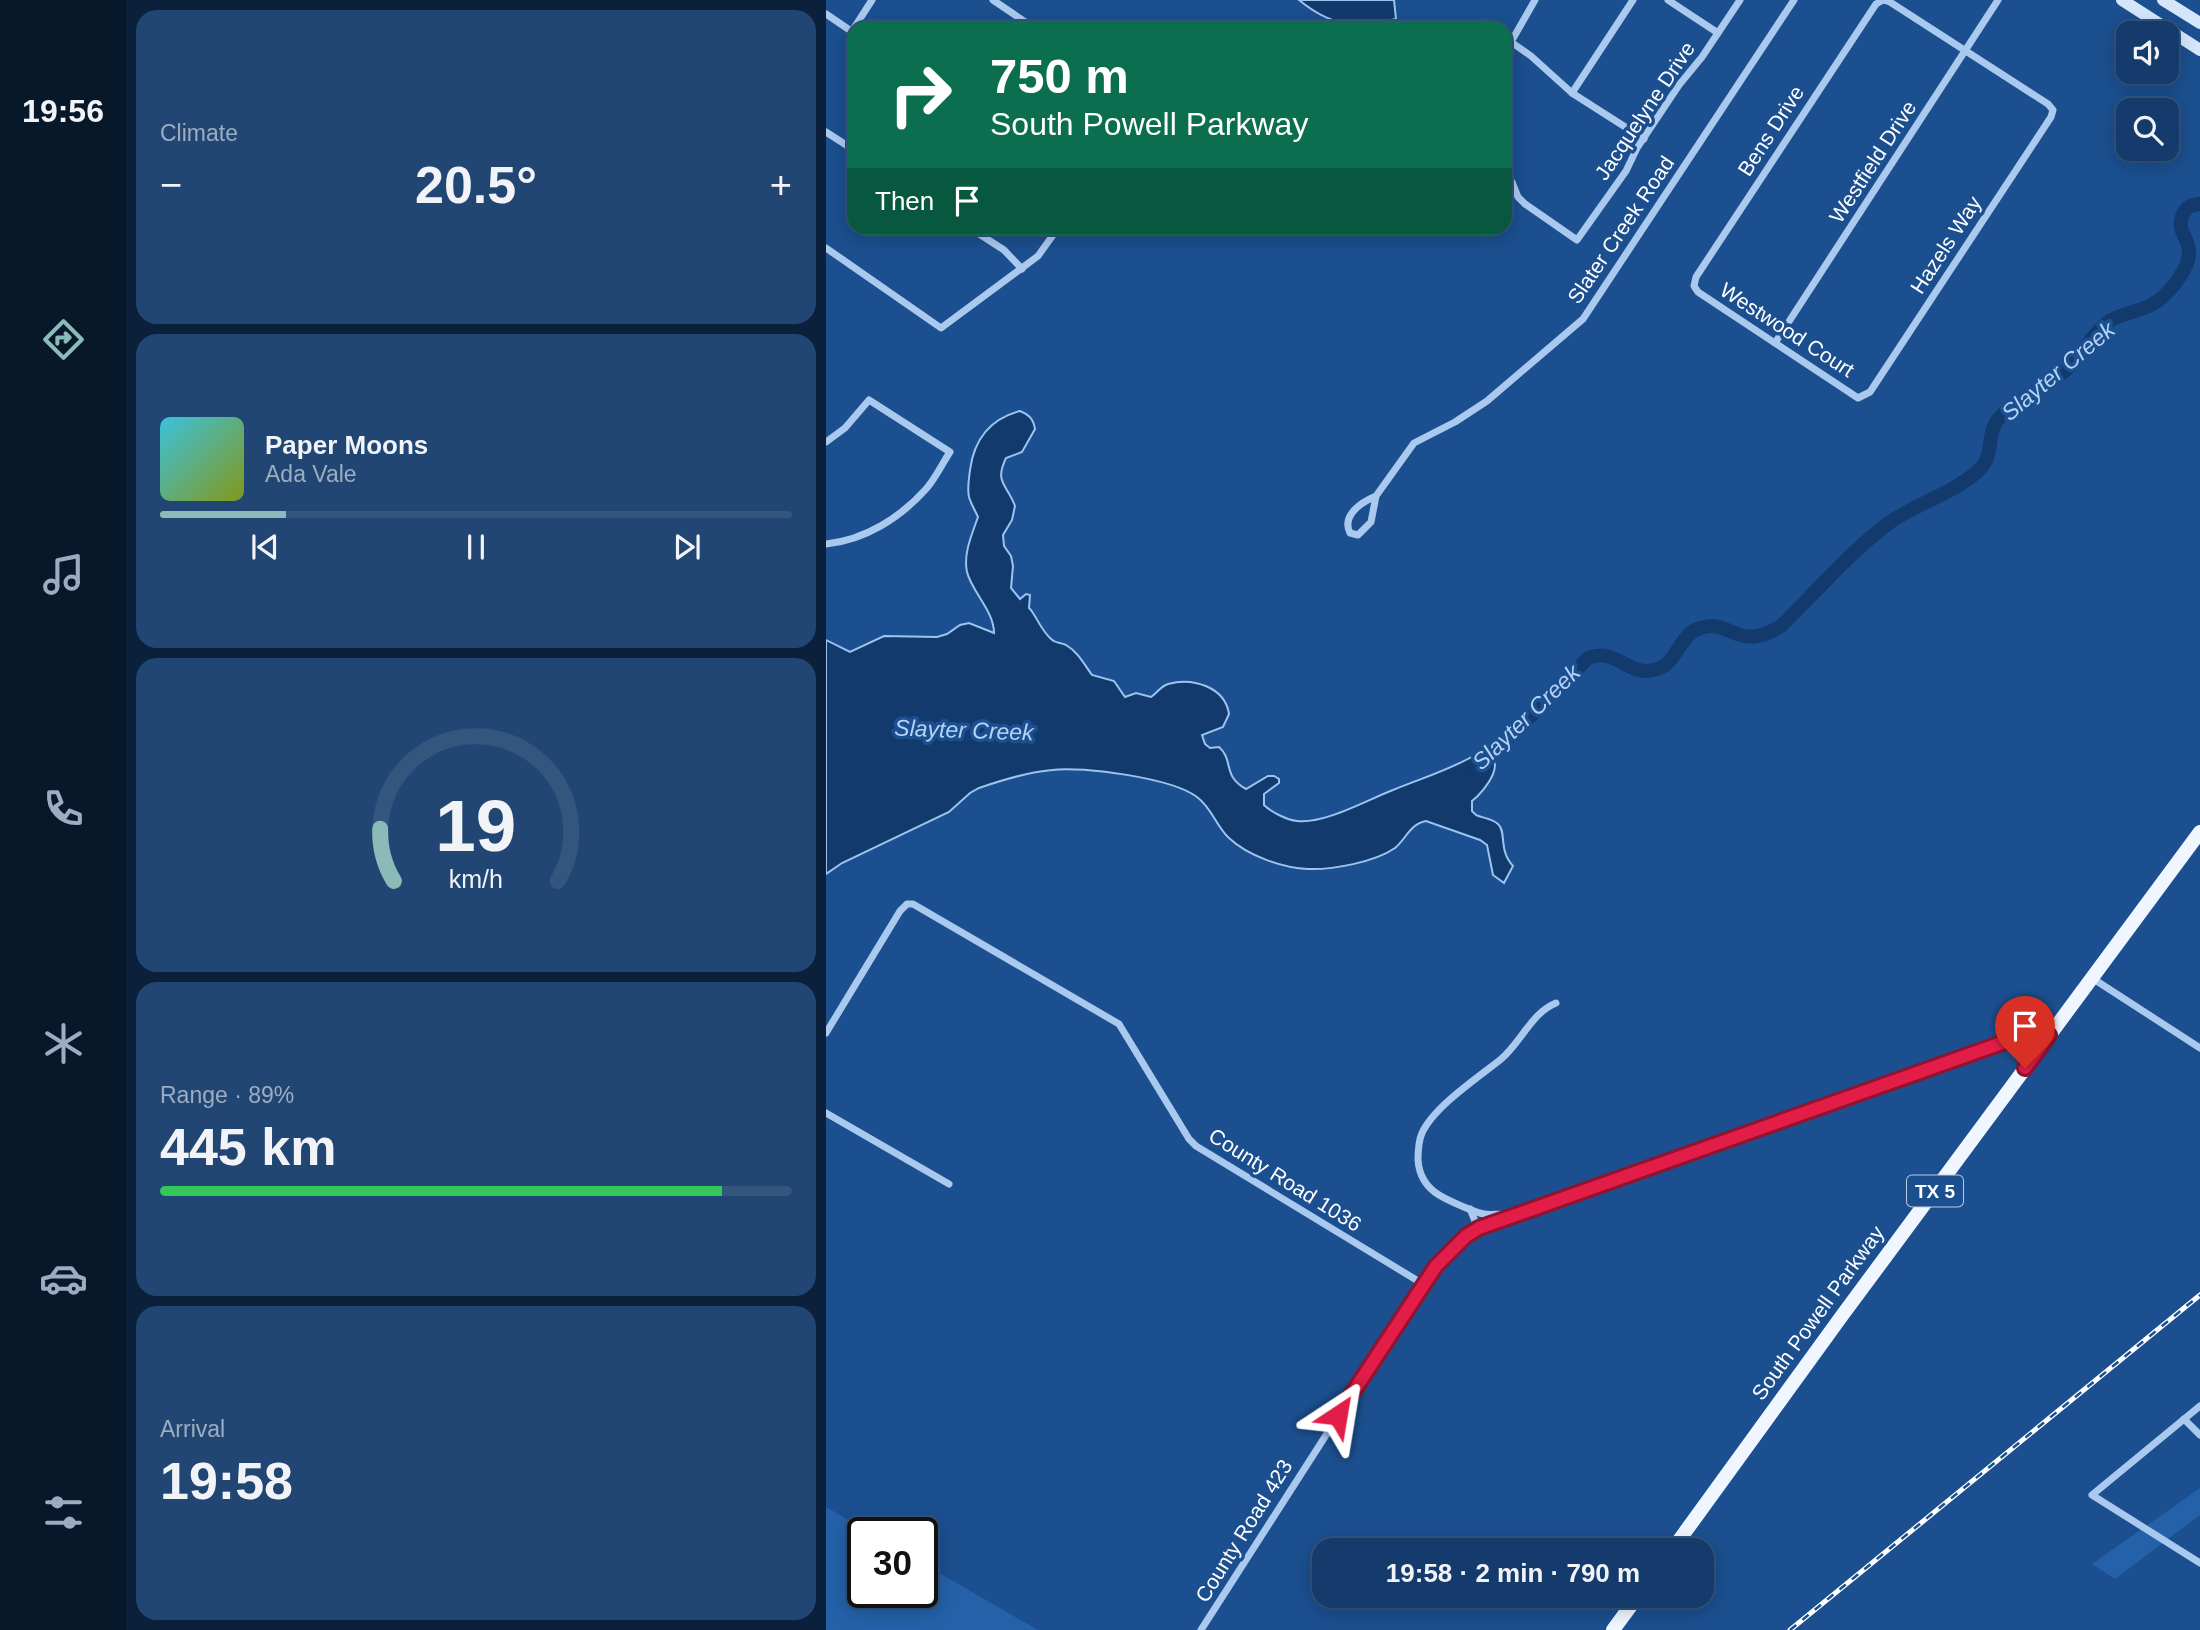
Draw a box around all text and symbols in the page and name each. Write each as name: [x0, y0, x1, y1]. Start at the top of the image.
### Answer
map controls: [2116, 21, 2179, 161]
button: sound: [2116, 21, 2179, 84]
street label: Jacquelyne Drive: [1590, 38, 1699, 184]
icon: right: [875, 49, 966, 140]
text: 750 m: [990, 49, 1129, 103]
street label: Bens Drive: [1733, 81, 1808, 180]
text: 19:56: [22, 93, 104, 129]
street label: Westfield Drive: [1825, 96, 1921, 227]
button: search: [2116, 98, 2179, 161]
text: South Powell Parkway: [990, 106, 1308, 142]
text: Climate: [160, 120, 238, 146]
street label: Slater Creek Road: [1563, 152, 1678, 308]
text: 20.5°: [415, 156, 537, 214]
text: −: [160, 164, 182, 206]
text: +: [770, 164, 792, 206]
icon: arrive: [948, 182, 986, 220]
text: Then: [875, 186, 934, 216]
street label: Hazels Way: [1906, 191, 1986, 298]
street label: Westwood Court: [1716, 278, 1859, 381]
icon: directions: [39, 315, 88, 364]
water label: Slayter Creek: [1996, 315, 2121, 426]
text: Paper Moons: [265, 430, 428, 460]
text: Ada Vale: [265, 461, 357, 487]
icon: previous: [246, 528, 284, 566]
icon: pause: [457, 528, 495, 566]
icon: next: [668, 528, 706, 566]
icon: music: [39, 550, 88, 599]
water label: Slayter Creek: [1467, 658, 1586, 775]
water label: Slayter Creek: [894, 715, 1036, 745]
icon: phone: [39, 784, 88, 833]
text: 19: [436, 785, 516, 866]
text: km/h: [449, 865, 503, 893]
pin: [1995, 996, 2055, 1068]
icon: arrive: [2006, 1007, 2044, 1045]
icon: climate: [39, 1019, 88, 1068]
text: Range · 89%: [160, 1082, 294, 1108]
text: 445 km: [160, 1118, 336, 1176]
street label: County Road 1036: [1205, 1123, 1366, 1236]
road number: TX 5: [1907, 1176, 1963, 1206]
street label: South Powell Parkway: [1747, 1221, 1889, 1404]
icon: car: [39, 1254, 88, 1303]
position arrow: [1301, 1378, 1375, 1452]
text: Arrival: [160, 1416, 225, 1442]
text: 19:58: [160, 1452, 293, 1510]
street label: County Road 423: [1191, 1455, 1297, 1606]
icon: filters: [39, 1488, 88, 1537]
speed limit sign: 30: [847, 1517, 938, 1608]
text: 19:58 · 2 min · 790 m: [1386, 1558, 1640, 1588]

